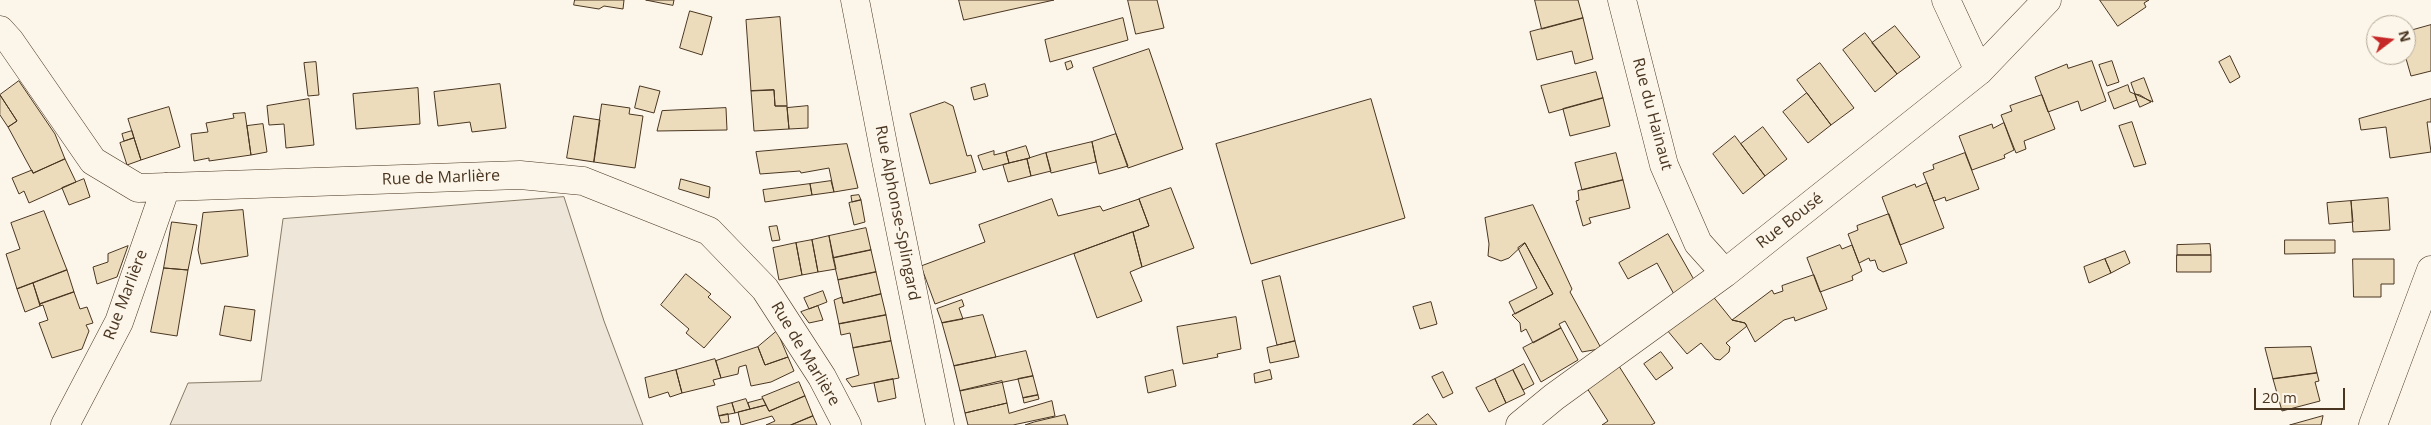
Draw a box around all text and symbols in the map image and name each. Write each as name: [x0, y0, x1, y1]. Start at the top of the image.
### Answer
north arrow: [2366, 15, 2416, 65]
text: N: [2394, 28, 2416, 44]
street label: Rue du Hainaut: [1628, 56, 1676, 172]
street label: Rue Alphonse-Splingard: [871, 124, 923, 302]
street label: Rue de Marlière: [382, 166, 500, 190]
street label: Rue Bousé: [1753, 189, 1827, 253]
street label: Rue Marlière: [100, 247, 152, 343]
street label: Rue de Marlière: [766, 298, 844, 410]
scale bar: [2256, 378, 2347, 410]
text: 20 m: [2262, 387, 2297, 407]

